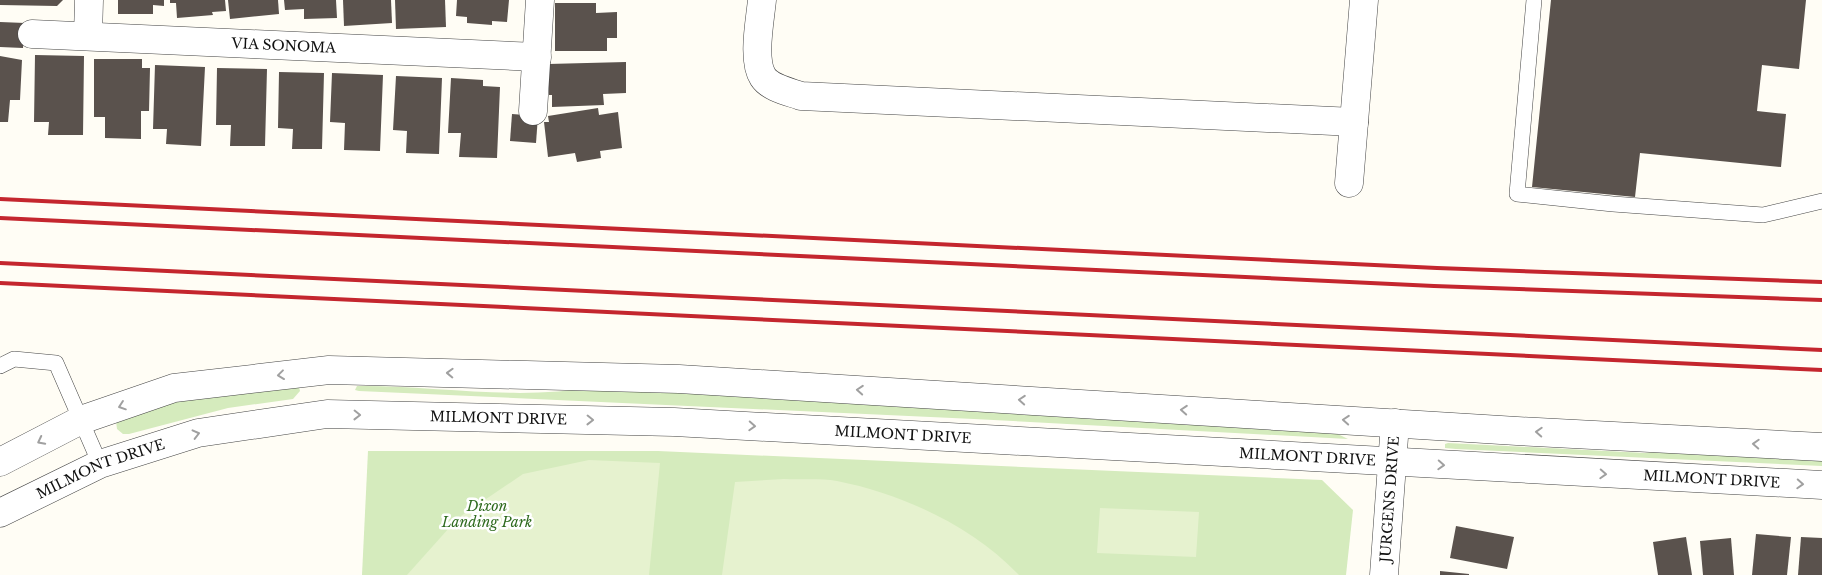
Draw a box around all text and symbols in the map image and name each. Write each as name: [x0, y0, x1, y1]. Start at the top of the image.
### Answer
street label: VIA SONOMA: [230, 34, 337, 57]
one-way arrow: [446, 368, 454, 378]
one-way arrow: [276, 369, 284, 380]
one-way arrow: [855, 385, 863, 396]
one-way arrow: [1018, 395, 1026, 406]
one-way arrow: [118, 400, 127, 410]
one-way arrow: [1180, 405, 1188, 416]
street label: MILMONT DRIVE: [430, 407, 567, 429]
one-way arrow: [354, 410, 362, 420]
one-way arrow: [586, 415, 594, 425]
one-way arrow: [1342, 415, 1350, 426]
one-way arrow: [748, 420, 756, 431]
street label: MILMONT DRIVE: [834, 422, 972, 447]
one-way arrow: [1535, 427, 1543, 438]
one-way arrow: [192, 429, 201, 440]
street label: MILMONT DRIVE: [33, 435, 167, 503]
one-way arrow: [37, 435, 46, 445]
street label: JURGENS DRIVE: [1376, 435, 1403, 565]
one-way arrow: [1752, 438, 1760, 449]
street label: MILMONT DRIVE: [1238, 444, 1376, 470]
one-way arrow: [1437, 459, 1445, 470]
street label: MILMONT DRIVE: [1643, 466, 1781, 492]
one-way arrow: [1599, 468, 1607, 479]
one-way arrow: [1796, 479, 1804, 490]
park label: Dixon Landing Park: [441, 497, 532, 531]

